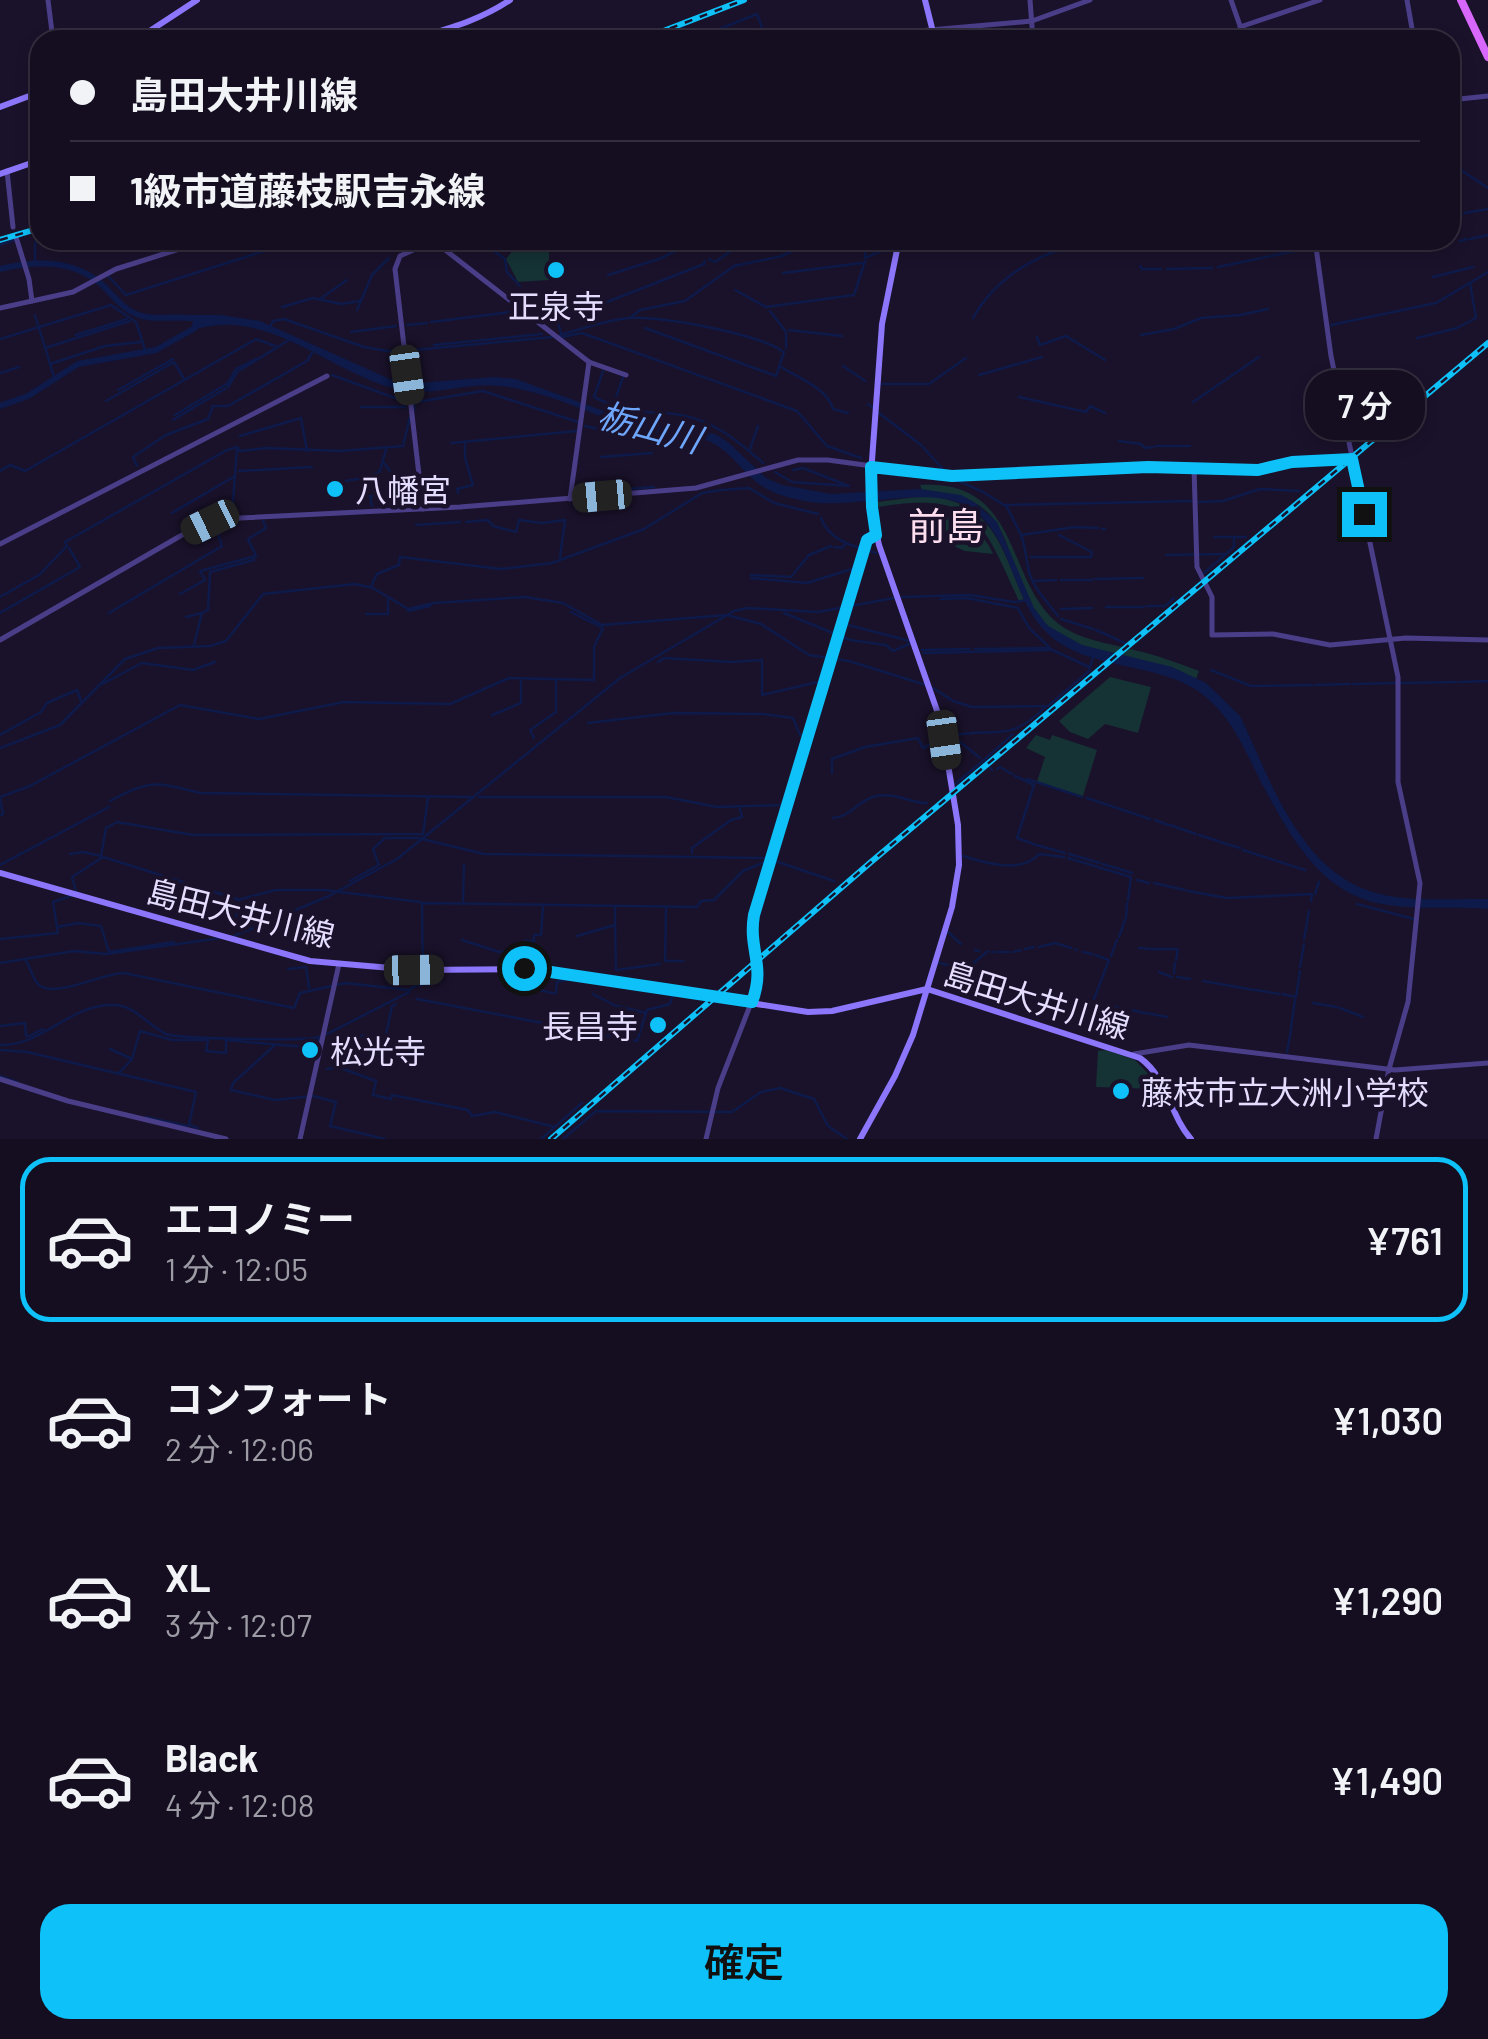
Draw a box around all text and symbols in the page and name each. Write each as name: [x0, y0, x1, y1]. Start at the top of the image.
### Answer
text: 島田大井川線: [130, 71, 358, 117]
text: 1級市道藤枝駅吉永線: [130, 167, 485, 213]
marker: 正泉寺: [545, 259, 567, 281]
place label: 正泉寺: [508, 286, 604, 324]
car: [388, 343, 426, 407]
callout: 7 分: [1304, 369, 1424, 439]
text: 7 分: [1338, 386, 1392, 424]
water label: 栃山川: [594, 392, 710, 461]
place label: 八幡宮: [355, 470, 451, 508]
marker: 八幡宮: [324, 478, 346, 500]
car: [571, 478, 633, 514]
route end: [1342, 492, 1387, 537]
car: [176, 495, 244, 549]
district label: 前島: [908, 502, 984, 548]
car: [925, 708, 963, 772]
street label: 島田大井川線: [143, 870, 339, 954]
route start: [502, 946, 547, 991]
street label: 島田大井川線: [940, 953, 1134, 1045]
car: [384, 954, 444, 986]
place label: 長昌寺: [542, 1006, 638, 1044]
marker: 長昌寺: [647, 1014, 669, 1036]
place label: 松光寺: [330, 1031, 426, 1069]
marker: 松光寺: [299, 1039, 321, 1061]
place label: 藤枝市立大洲小学校: [1141, 1072, 1429, 1110]
marker: 藤枝市立大洲小学校: [1110, 1080, 1132, 1102]
icon: car: [45, 1195, 135, 1285]
text: エコノミー: [165, 1195, 355, 1241]
text: ¥761: [1365, 1217, 1443, 1263]
text: 1 分 · 12:05: [165, 1249, 308, 1287]
icon: car: [45, 1375, 135, 1465]
text: コンフォート: [165, 1375, 392, 1421]
text: ¥1,030: [1331, 1397, 1443, 1443]
text: 2 分 · 12:06: [165, 1429, 314, 1467]
text: XL: [165, 1554, 211, 1600]
icon: car: [45, 1555, 135, 1645]
text: ¥1,290: [1331, 1577, 1443, 1623]
text: 3 分 · 12:07: [165, 1605, 312, 1643]
text: Black: [165, 1734, 259, 1780]
icon: car: [45, 1735, 135, 1825]
text: ¥1,490: [1330, 1757, 1443, 1803]
text: 4 分 · 12:08: [165, 1785, 315, 1823]
button: 確定: [40, 1904, 1448, 2019]

